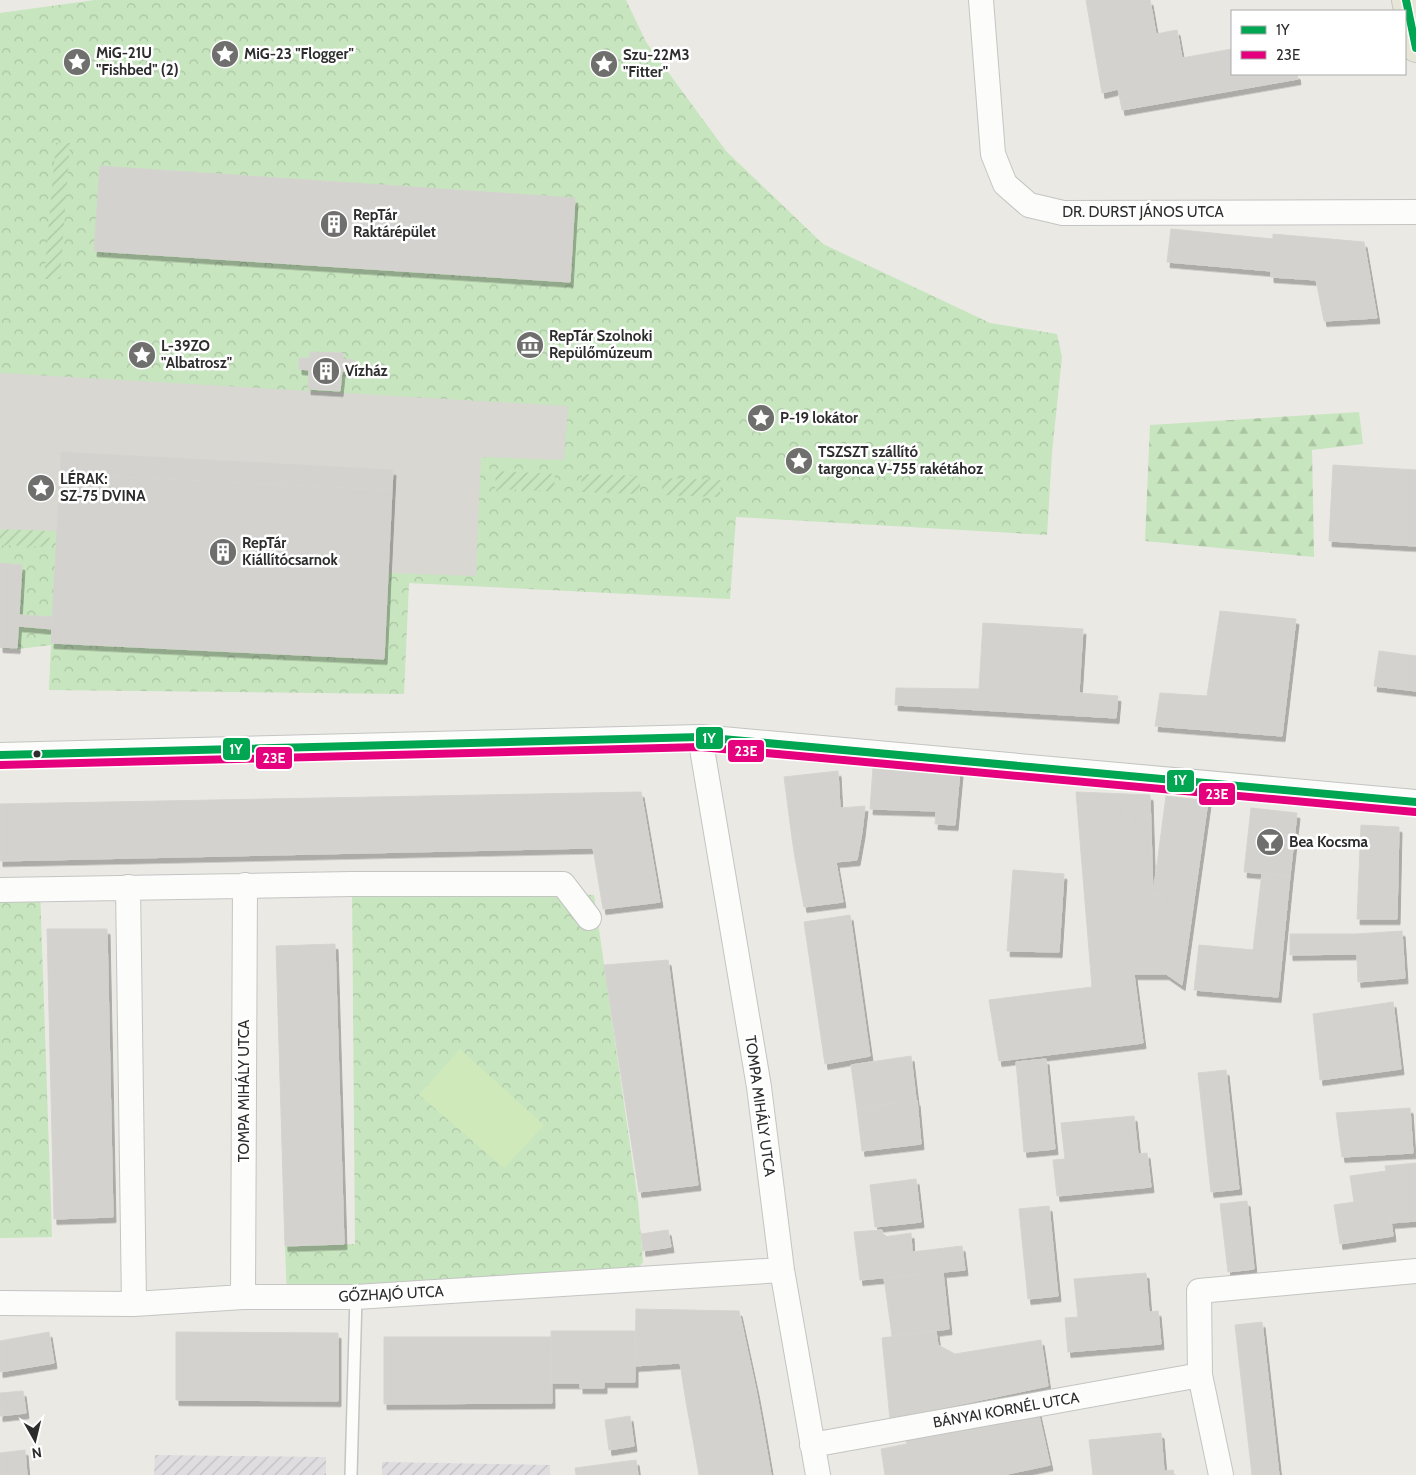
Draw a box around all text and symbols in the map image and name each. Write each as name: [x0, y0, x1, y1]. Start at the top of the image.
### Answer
legend: [1231, 10, 1406, 75]
text: 1Y: [1276, 21, 1290, 39]
place icon: MiG-23 "Flogger": [210, 39, 240, 69]
place label: MiG-21U "Fishbed" (2): [96, 44, 179, 79]
place label: MiG-23 "Flogger": [244, 45, 354, 63]
place label: Szu-22M3 "Fitter": [623, 46, 689, 81]
text: 23E: [1276, 46, 1300, 64]
place icon: MiG-21U "Fishbed" (2): [62, 47, 92, 77]
place icon: Szu-22M3 "Fitter": [589, 49, 619, 79]
street label: DR. DURST JÁNOS UTCA: [1062, 202, 1225, 221]
place label: RepTár Raktárépület: [353, 206, 436, 241]
building icon: RepTár Raktárépület: [319, 209, 349, 239]
place label: RepTár Szolnoki Repülőmúzeum: [549, 327, 652, 362]
museum icon: RepTár Szolnoki Repülőmúzeum: [515, 330, 545, 360]
place label: L-39ZO "Albatrosz": [161, 337, 232, 372]
place icon: L-39ZO "Albatrosz": [127, 340, 157, 370]
building icon: Vízház: [311, 356, 341, 386]
place label: Vízház: [345, 362, 388, 380]
place icon: P-19 lokátor: [746, 403, 776, 433]
place label: P-19 lokátor: [780, 409, 858, 427]
place label: TSZSZT szállító targonca V-755 rakétához: [818, 443, 983, 478]
place icon: TSZSZT szállító targonca V-755 rakétához: [784, 446, 814, 476]
place label: LÉRAK: SZ-75 DVINA: [60, 469, 146, 505]
place icon: LÉRAK: SZ-75 DVINA: [26, 473, 56, 503]
place label: RepTár Kiállítócsarnok: [242, 534, 339, 569]
building icon: RepTár Kiállítócsarnok: [208, 537, 238, 567]
line badge: 1Y: [695, 726, 724, 750]
text: 1Y: [702, 729, 716, 747]
line badge: 1Y: [222, 737, 251, 761]
line badge: 23E: [727, 739, 765, 763]
text: 1Y: [229, 740, 243, 758]
text: 23E: [735, 742, 757, 760]
line badge: 23E: [255, 746, 293, 770]
unlabelled marker: [32, 749, 42, 759]
text: 23E: [263, 749, 285, 767]
line badge: 1Y: [1166, 769, 1195, 793]
text: 1Y: [1173, 771, 1187, 789]
line badge: 23E: [1198, 782, 1236, 806]
text: 23E: [1206, 785, 1228, 803]
bar icon: Bea Kocsma: [1255, 827, 1285, 857]
place label: Bea Kocsma: [1289, 833, 1369, 851]
street label: TOMPA MIHÁLY UTCA: [234, 1019, 253, 1162]
street label: TOMPA MIHÁLY UTCA: [741, 1034, 780, 1179]
street label: GŐZHAJÓ UTCA: [338, 1281, 445, 1306]
street label: BÁNYAI KORNÉL UTCA: [931, 1387, 1081, 1432]
north arrow: [10, 1415, 60, 1465]
text: N: [31, 1443, 43, 1462]

